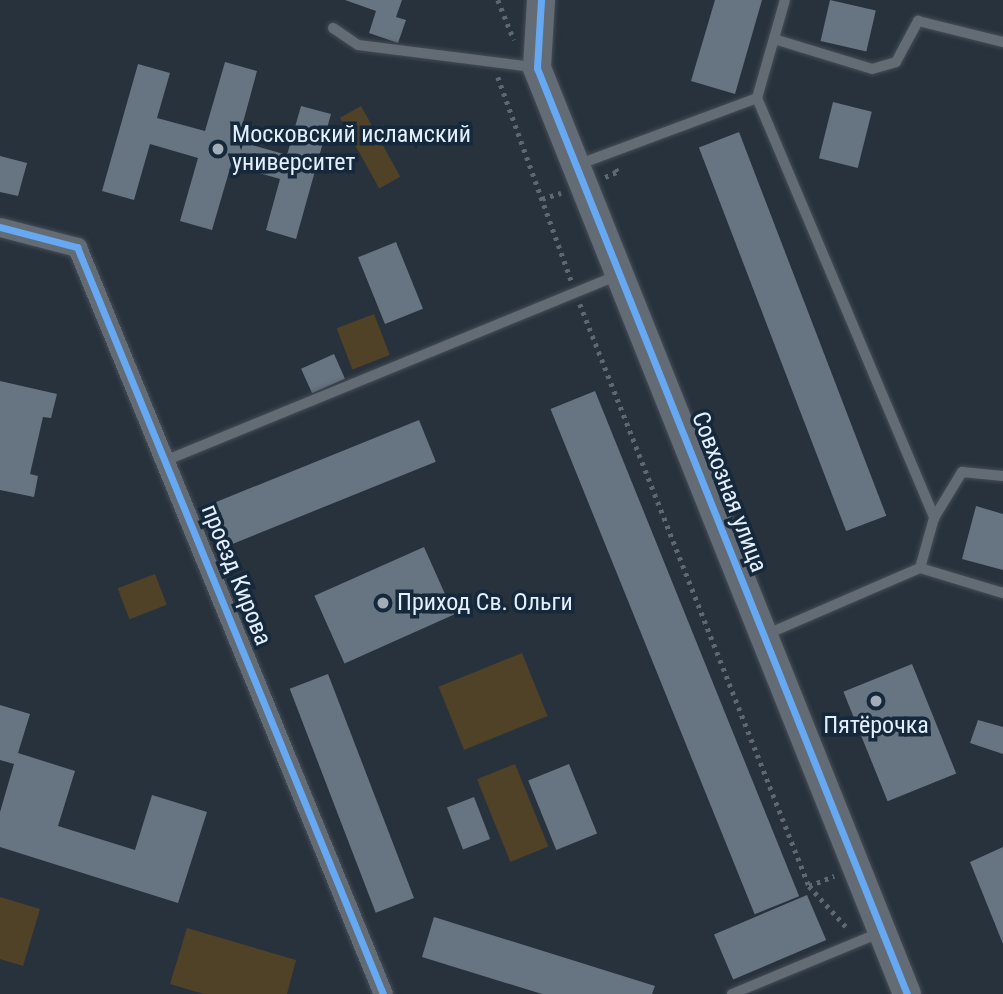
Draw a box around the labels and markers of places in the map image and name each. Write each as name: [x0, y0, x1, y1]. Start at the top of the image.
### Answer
place label: Московский исламский университет: [232, 121, 471, 177]
marker: Московский исламский университет: [210, 141, 226, 157]
place label: Приход Св. Ольги: [397, 589, 573, 617]
marker: Приход Св. Ольги: [375, 595, 391, 611]
marker: Пятёрочка: [868, 693, 884, 709]
place label: Пятёрочка: [823, 712, 929, 740]

